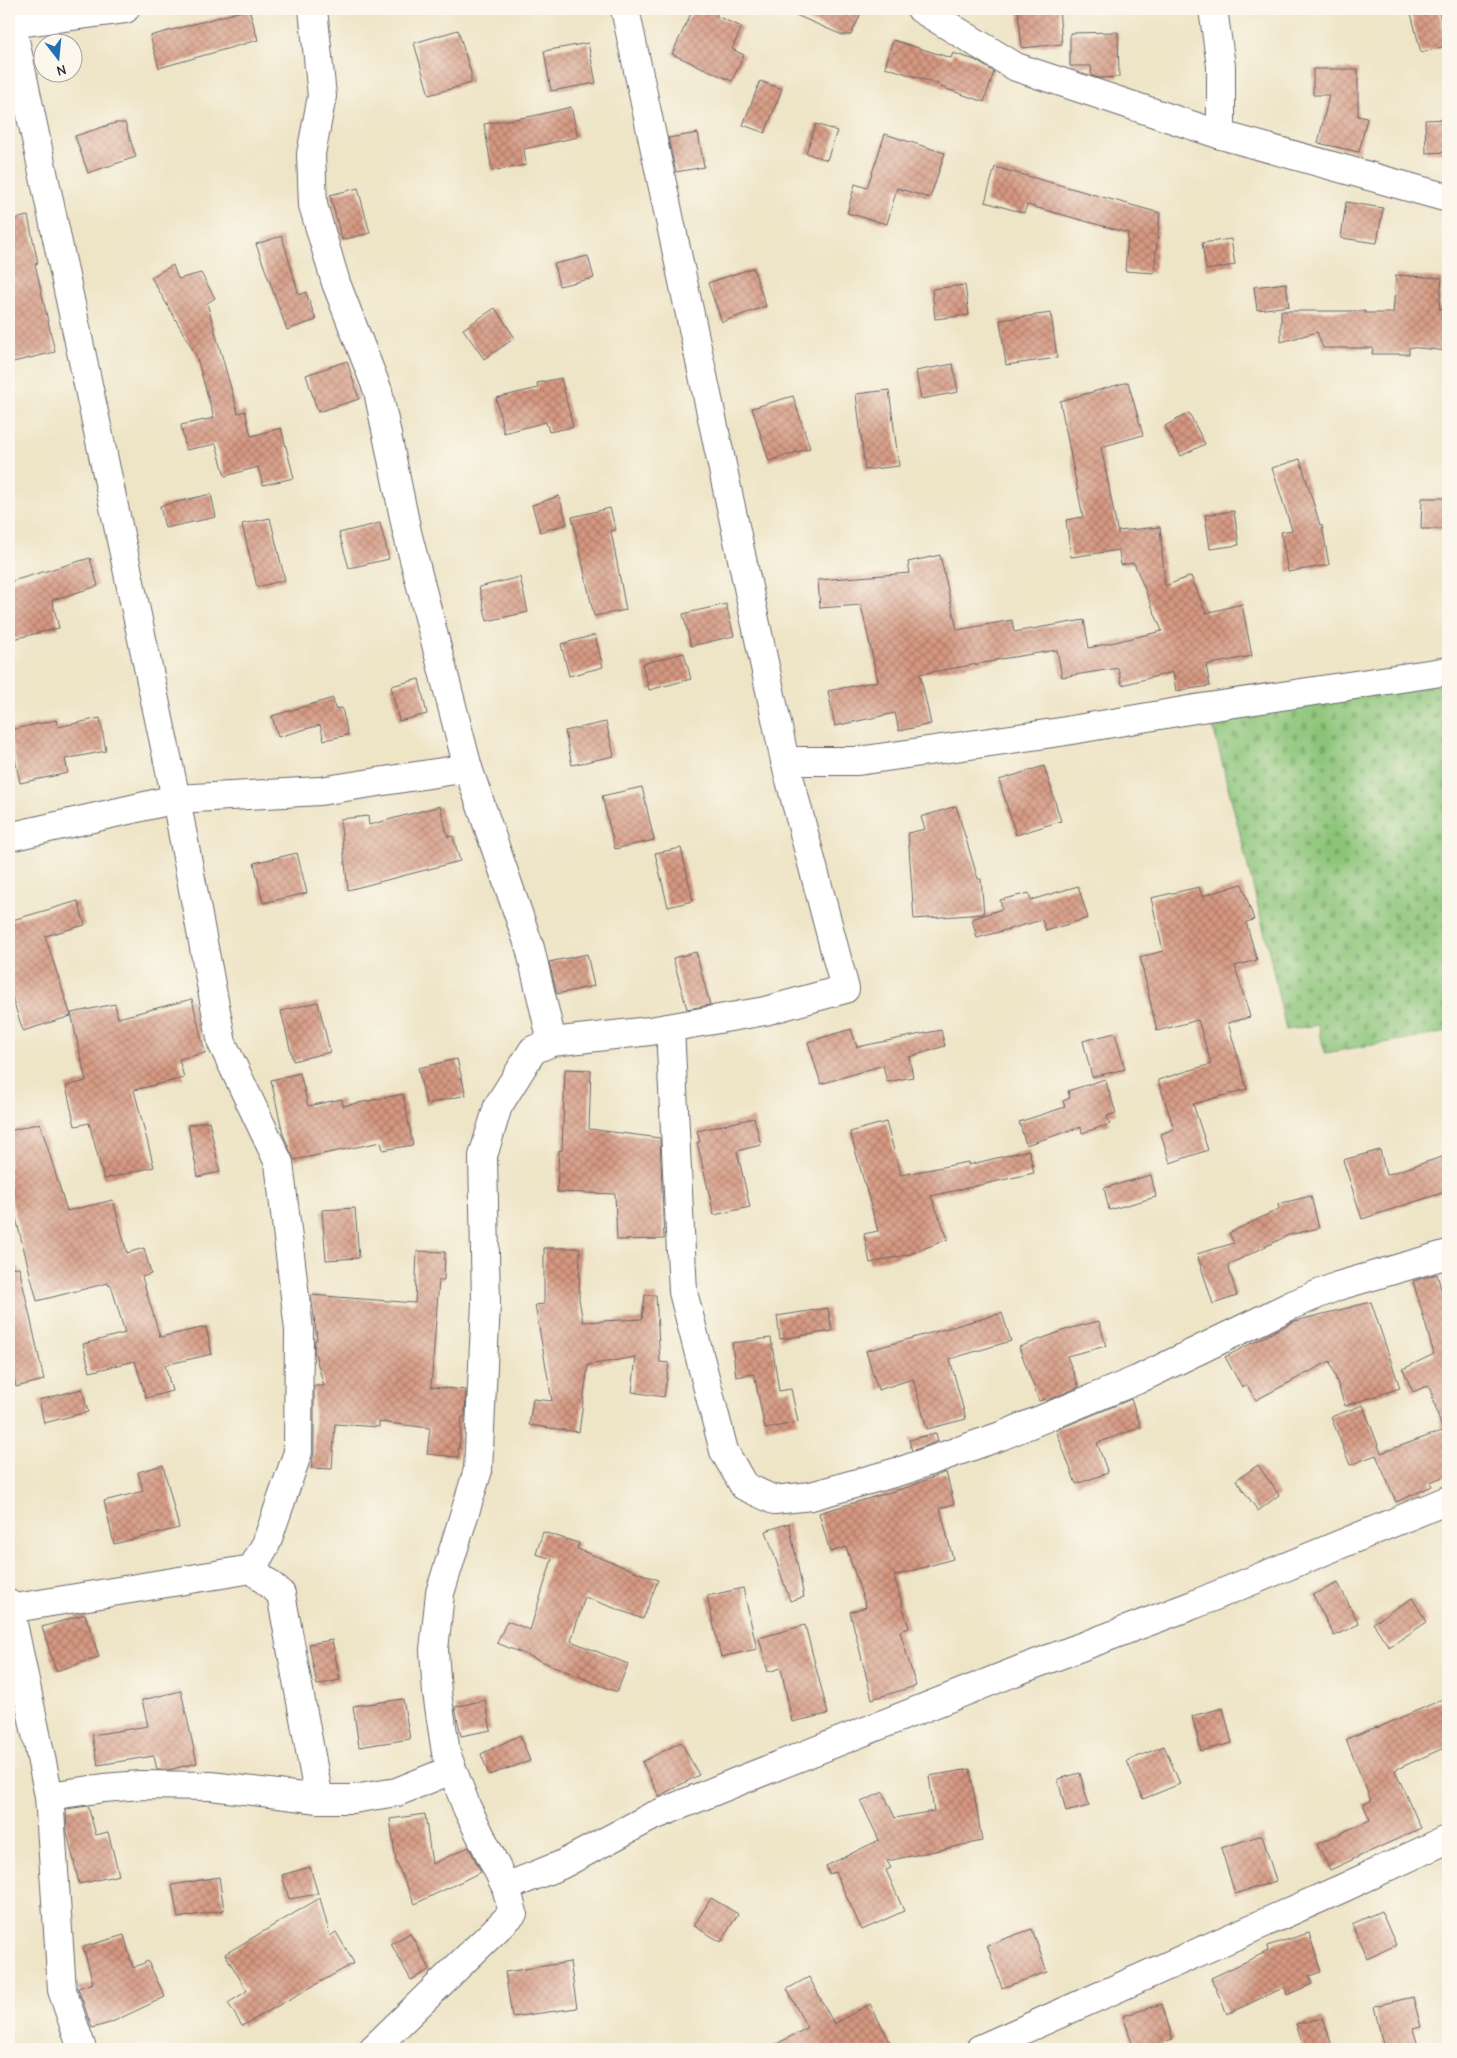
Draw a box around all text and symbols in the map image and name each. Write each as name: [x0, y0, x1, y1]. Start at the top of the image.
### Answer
north arrow: [32, 32, 82, 82]
text: N: [55, 61, 68, 79]

